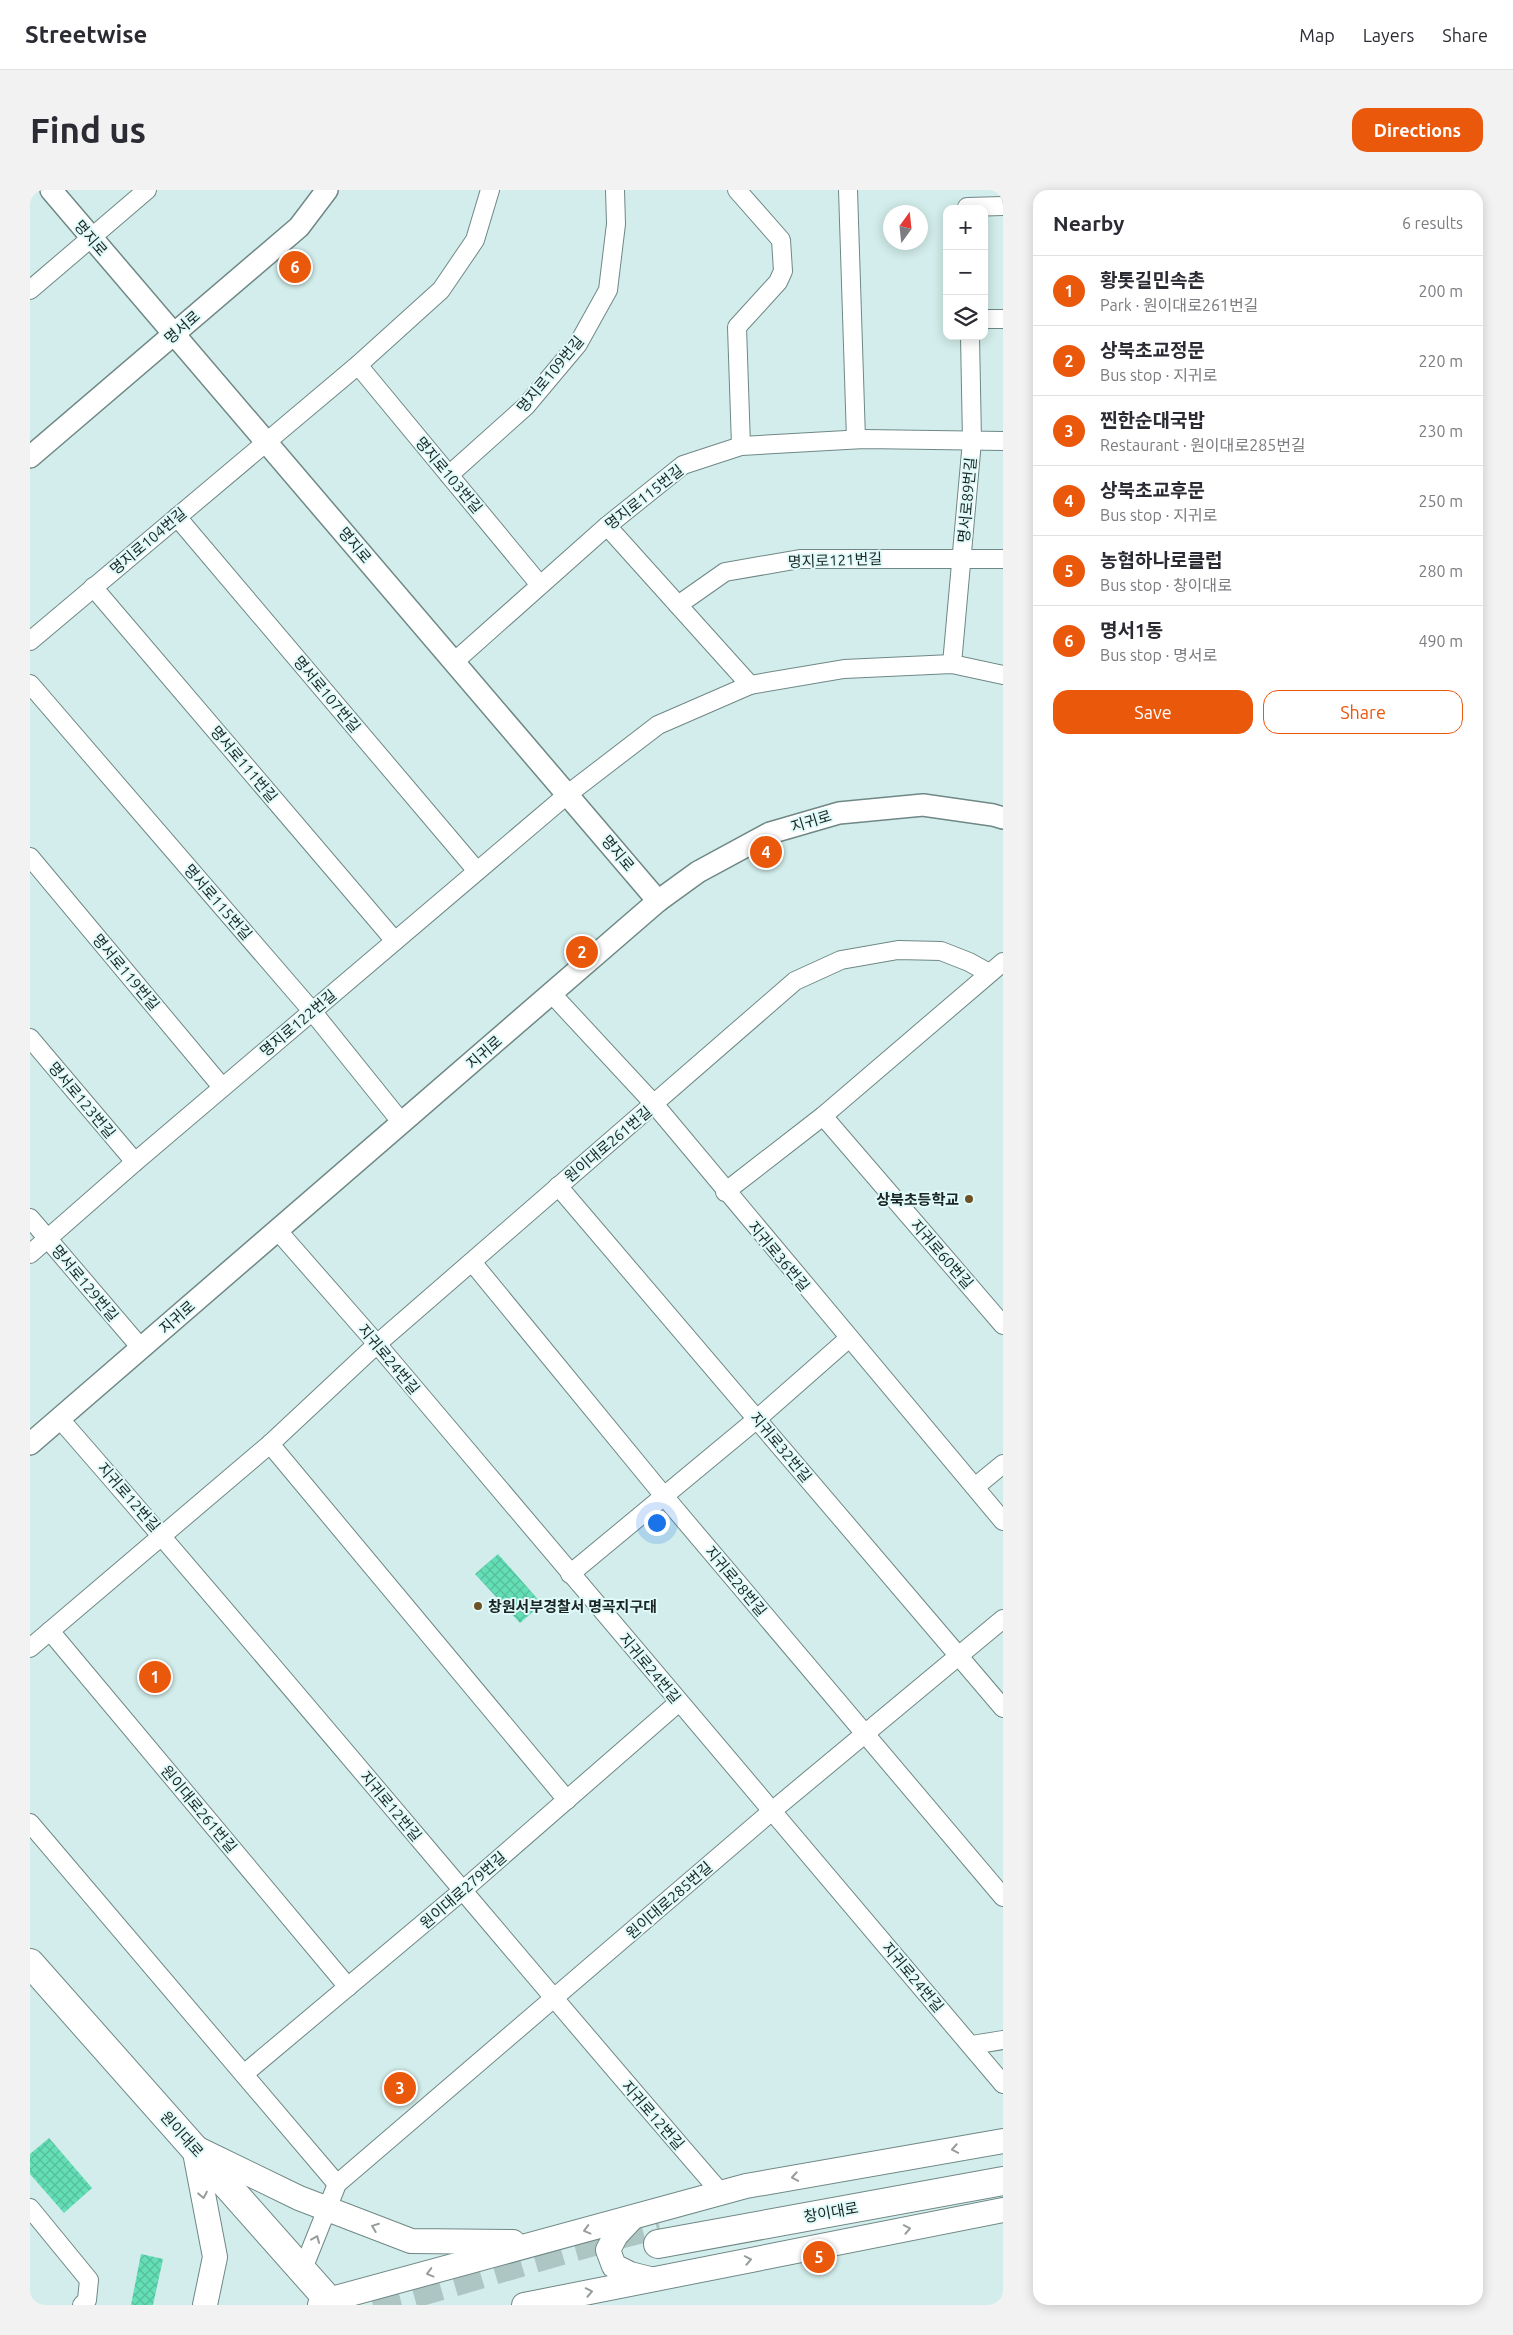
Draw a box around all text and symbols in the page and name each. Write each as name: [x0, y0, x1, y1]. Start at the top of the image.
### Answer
text: Streetwise: [25, 21, 147, 48]
text: Map: [1299, 25, 1335, 45]
text: Layers: [1363, 25, 1414, 45]
text: Share: [1442, 25, 1488, 45]
button: Directions: [1352, 108, 1483, 152]
text: Find us: [30, 110, 146, 150]
north arrow: [883, 205, 928, 250]
map controls: [943, 205, 988, 340]
button: +: [943, 205, 988, 250]
text: Nearby: [1053, 211, 1124, 235]
text: 6 results: [1402, 214, 1463, 232]
street label: 명지로: [71, 217, 111, 259]
pin: 6: [279, 248, 311, 286]
button: −: [943, 250, 988, 295]
text: 황톳길민속촌: [1100, 269, 1205, 291]
text: 1: [1064, 282, 1074, 300]
text: 200 m: [1418, 282, 1463, 300]
button: layers: [943, 295, 988, 340]
text: Park · 원이대로261번길: [1100, 296, 1258, 314]
street label: 명서로: [161, 307, 203, 347]
street label: 명지로109번길: [513, 332, 587, 416]
text: 상북초교정문: [1100, 339, 1205, 361]
text: 2: [1064, 352, 1074, 370]
text: 220 m: [1418, 352, 1463, 370]
text: Bus stop · 지귀로: [1100, 366, 1217, 384]
text: 찐한순대국밥: [1100, 409, 1205, 431]
text: 3: [1064, 422, 1074, 440]
text: 230 m: [1418, 422, 1463, 440]
street label: 명지로103번길: [412, 433, 486, 517]
text: Restaurant · 원이대로285번길: [1100, 436, 1306, 454]
street label: 명서로89번길: [955, 456, 979, 544]
street label: 명지로115번길: [602, 461, 686, 533]
text: 상북초교후문: [1100, 479, 1205, 501]
text: 4: [1064, 492, 1074, 510]
text: 250 m: [1418, 492, 1463, 510]
street label: 명지로104번길: [106, 504, 190, 578]
text: Bus stop · 지귀로: [1100, 506, 1217, 524]
street label: 명지로: [335, 524, 375, 566]
text: 농협하나로클럽: [1100, 549, 1222, 571]
street label: 명지로121번길: [788, 550, 882, 570]
text: 5: [1064, 562, 1074, 580]
text: 280 m: [1418, 562, 1463, 580]
text: Bus stop · 창이대로: [1100, 576, 1232, 594]
text: 명서1동: [1100, 619, 1163, 641]
text: 6: [1064, 632, 1074, 650]
text: 490 m: [1418, 632, 1463, 650]
text: Bus stop · 명서로: [1100, 646, 1217, 664]
street label: 명서로107번길: [290, 652, 364, 736]
button: Save: [1053, 690, 1253, 734]
button: Share: [1263, 690, 1463, 734]
street label: 명서로111번길: [207, 722, 281, 806]
street label: 지귀로: [789, 807, 833, 835]
street label: 명지로: [598, 832, 638, 874]
pin: 4: [750, 833, 782, 871]
street label: 명서로115번길: [181, 861, 255, 943]
street label: 명서로119번길: [89, 930, 163, 1014]
pin: 2: [566, 933, 598, 971]
street label: 명지로122번길: [256, 986, 340, 1060]
street label: 지귀로: [463, 1032, 505, 1072]
street label: 명서로123번길: [45, 1058, 119, 1142]
street label: 원이대로261번길: [561, 1103, 655, 1185]
place label: 상북초등학교: [876, 1191, 959, 1208]
marker: 상북초등학교: [963, 1193, 975, 1205]
street label: 지귀로60번길: [907, 1216, 977, 1292]
street label: 지귀로36번길: [745, 1218, 813, 1294]
street label: 명서로129번길: [48, 1241, 122, 1325]
street label: 지귀로: [156, 1297, 198, 1337]
street label: 지귀로24번길: [355, 1321, 423, 1397]
street label: 지귀로32번길: [747, 1409, 815, 1485]
street label: 지귀로12번길: [94, 1459, 164, 1535]
your location: [644, 1510, 670, 1536]
street label: 지귀로28번길: [702, 1543, 770, 1619]
place label: 창원서부경찰서 명곡지구대: [488, 1598, 657, 1615]
marker: 창원서부경찰서 명곡지구대: [472, 1600, 484, 1612]
street label: 지귀로24번길: [616, 1630, 684, 1706]
pin: 1: [139, 1658, 171, 1696]
street label: 원이대로261번길: [158, 1762, 240, 1856]
street label: 지귀로12번길: [357, 1768, 425, 1844]
street label: 원이대로279번길: [417, 1848, 509, 1932]
street label: 원이대로285번길: [623, 1858, 715, 1942]
street label: 지귀로24번길: [879, 1939, 947, 2015]
pin: 3: [384, 2069, 416, 2107]
street label: 지귀로12번길: [618, 2077, 688, 2153]
street label: 원이대로: [157, 2108, 207, 2160]
one-way arrow: [951, 2143, 959, 2153]
one-way arrow: [791, 2172, 799, 2182]
one-way arrow: [198, 2191, 208, 2200]
street label: 창이대로: [802, 2199, 860, 2225]
one-way arrow: [371, 2223, 380, 2233]
one-way arrow: [582, 2224, 591, 2235]
one-way arrow: [903, 2224, 912, 2235]
one-way arrow: [309, 2235, 320, 2244]
pin: 5: [803, 2238, 835, 2276]
one-way arrow: [743, 2255, 752, 2266]
one-way arrow: [426, 2267, 435, 2277]
one-way arrow: [584, 2287, 593, 2298]

